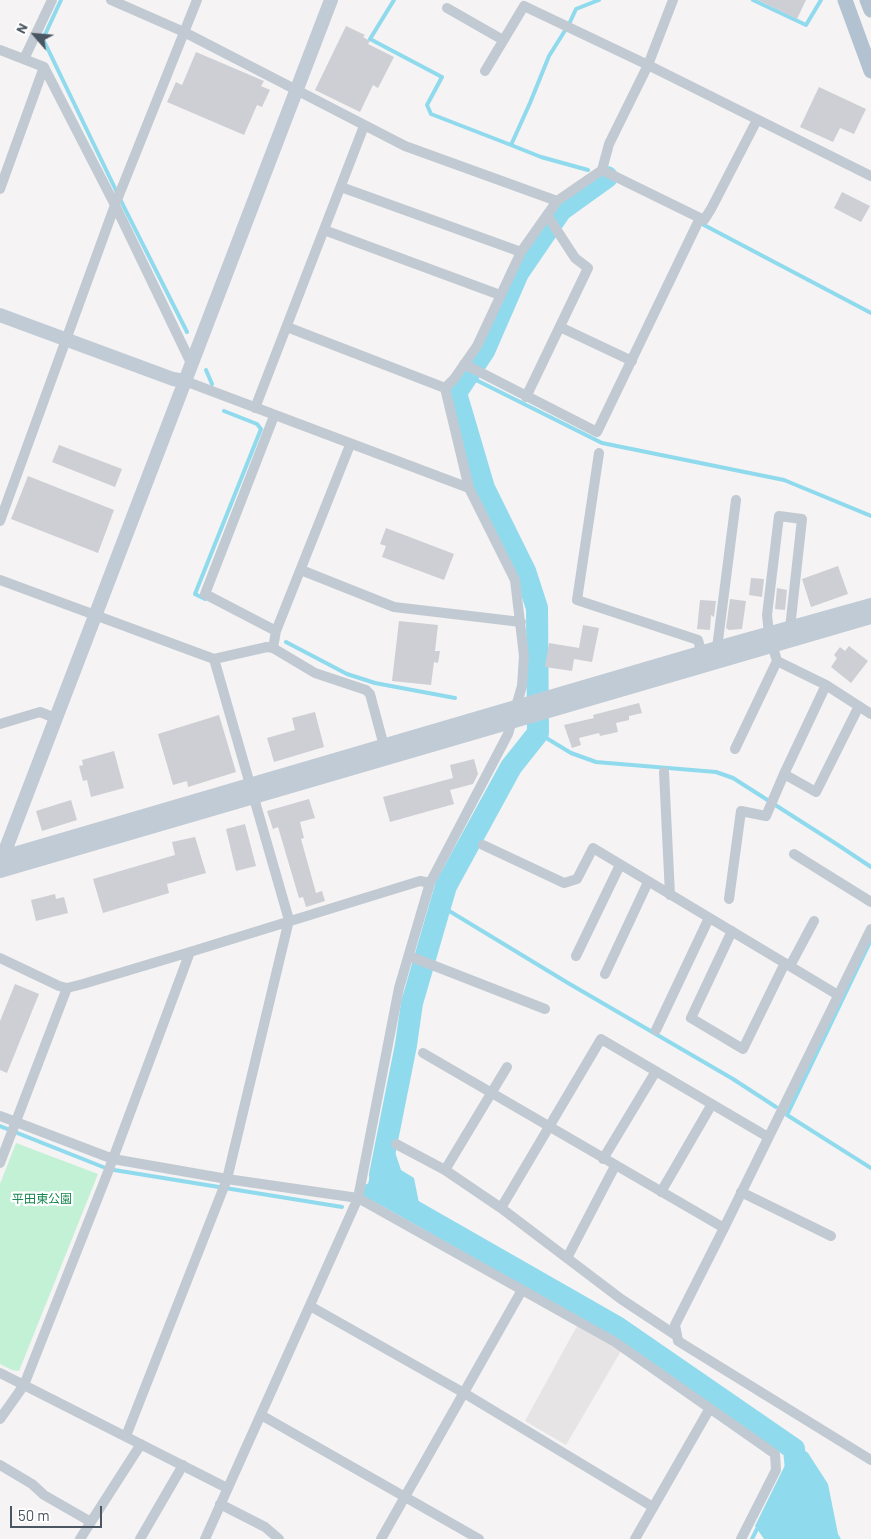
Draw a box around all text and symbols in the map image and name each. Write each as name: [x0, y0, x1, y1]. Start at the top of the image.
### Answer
north arrow: [10, 10, 60, 60]
text: N: [12, 20, 31, 36]
park label: 平田東公園: [12, 1192, 72, 1206]
scale bar: [12, 1496, 105, 1528]
text: 50 m: [18, 1506, 50, 1524]

